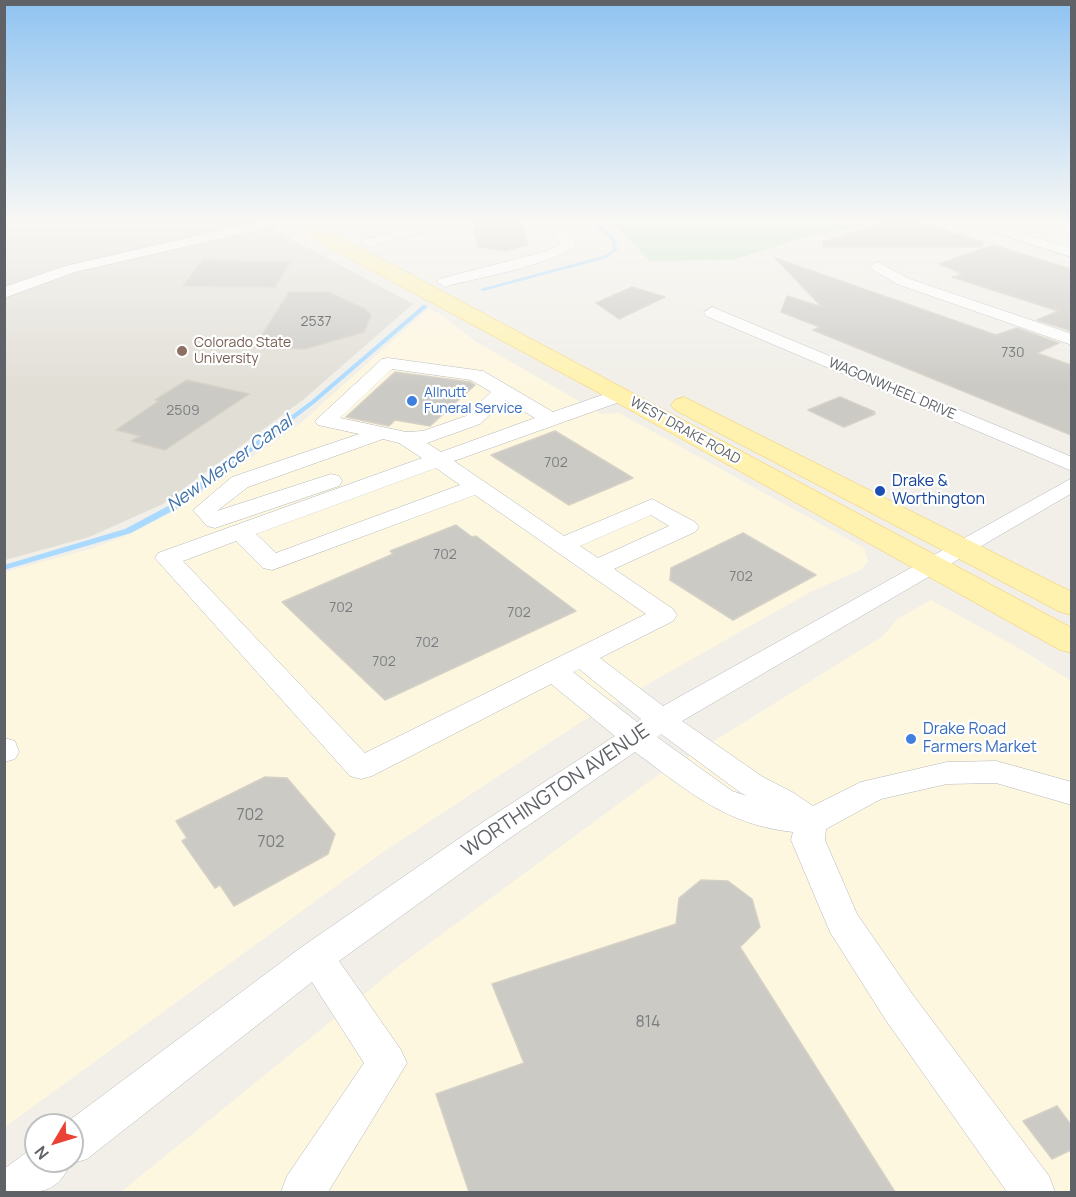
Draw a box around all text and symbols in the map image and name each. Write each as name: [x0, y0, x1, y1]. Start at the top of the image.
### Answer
house number: 2537: [301, 314, 331, 330]
place label: Colorado State University: [194, 335, 291, 368]
marker: Colorado State University: [175, 344, 189, 358]
house number: 730: [1001, 345, 1025, 361]
street label: WAGONWHEEL DRIVE: [826, 355, 958, 423]
place label: Allnutt Funeral Service: [424, 385, 522, 418]
marker: Allnutt Funeral Service: [405, 394, 419, 408]
street label: WEST DRAKE ROAD: [627, 394, 743, 468]
house number: 2509: [166, 403, 200, 419]
water label: New Mercer Canal: [163, 411, 297, 517]
house number: 702: [544, 455, 568, 471]
place label: Drake & Worthington: [892, 472, 985, 510]
marker: Drake & Worthington: [873, 484, 887, 498]
house number: 702: [433, 547, 457, 563]
house number: 702: [729, 569, 753, 585]
house number: 702: [329, 600, 353, 616]
house number: 702: [507, 605, 531, 621]
house number: 702: [415, 635, 439, 651]
house number: 702: [372, 654, 396, 670]
street label: WORTHINGTON AVENUE: [458, 719, 654, 863]
place label: Drake Road Farmers Market: [923, 720, 1037, 758]
marker: Drake Road Farmers Market: [904, 732, 918, 746]
house number: 702: [237, 806, 263, 826]
house number: 702: [258, 833, 284, 853]
house number: 814: [636, 1013, 660, 1033]
north arrow: [24, 1113, 84, 1173]
text: N: [29, 1142, 54, 1164]

